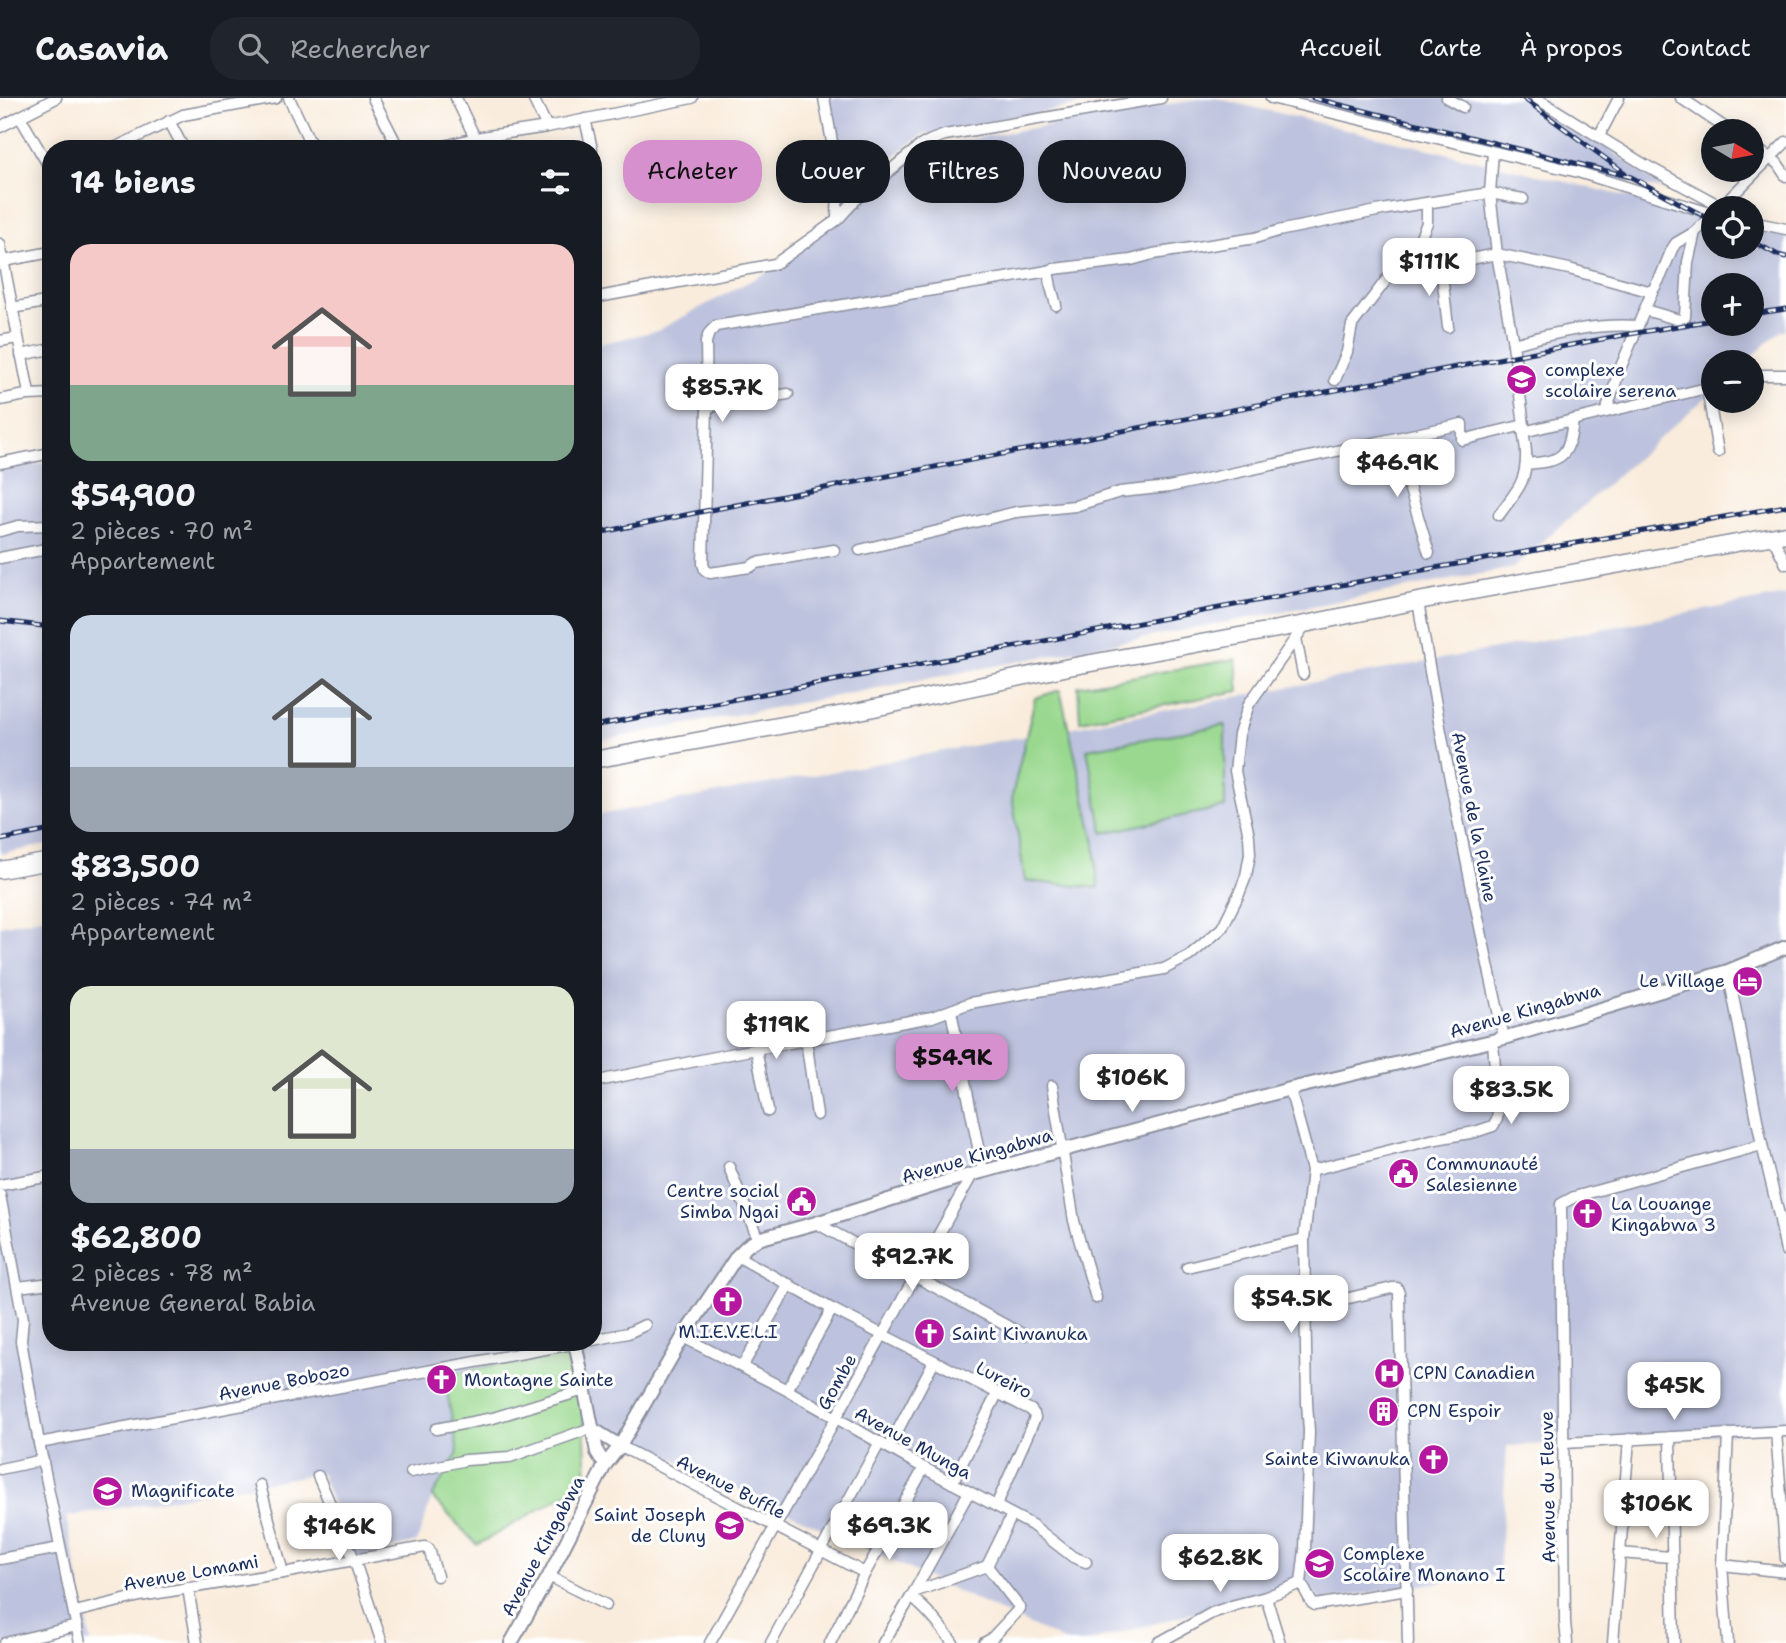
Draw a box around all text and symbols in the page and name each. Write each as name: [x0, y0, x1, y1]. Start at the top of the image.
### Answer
search box: [210, 17, 700, 80]
text: Casavia: [35, 26, 168, 71]
icon: search: [234, 29, 272, 67]
text: Rechercher: [290, 31, 431, 66]
text: Accueil: [1300, 32, 1381, 64]
text: Carte: [1419, 32, 1482, 64]
text: À propos: [1520, 32, 1623, 64]
text: Contact: [1661, 32, 1751, 64]
north arrow: [1701, 119, 1764, 182]
map controls: [1701, 119, 1764, 413]
chip: Acheter: [623, 140, 762, 203]
chip: Louer: [776, 140, 890, 203]
chip: Filtres: [904, 140, 1024, 203]
chip: Nouveau: [1038, 140, 1186, 203]
text: 14 biens: [70, 162, 196, 203]
icon: filters: [536, 163, 574, 201]
button: locate: [1701, 196, 1764, 259]
pin: $111K: [1380, 238, 1478, 298]
text: $111K: [1399, 246, 1459, 276]
button: +: [1701, 273, 1764, 336]
icon: home: [259, 289, 385, 415]
button: −: [1701, 350, 1764, 413]
place label: complexe scolaire serena: [1545, 358, 1676, 403]
school or university icon: complexe scolaire serena: [1505, 363, 1539, 397]
pin: $85.7K: [665, 364, 779, 424]
text: $85.7K: [681, 372, 763, 402]
pin: $46.9K: [1340, 440, 1454, 499]
text: $46.9K: [1356, 447, 1438, 477]
text: $54,900: [70, 475, 196, 516]
text: 2 pièces · 70 m²: [70, 516, 253, 546]
text: Appartement: [70, 546, 215, 576]
icon: home: [259, 660, 385, 786]
street label: Avenue de la Plaine: [1446, 730, 1502, 904]
text: $83,500: [70, 846, 200, 887]
text: 2 pièces · 74 m²: [70, 887, 253, 917]
text: Appartement: [70, 917, 215, 947]
hotel icon: Le Village: [1731, 964, 1765, 998]
place label: Le Village: [1639, 969, 1725, 993]
street label: Avenue Kingabwa: [1447, 978, 1603, 1044]
pin: $119K: [727, 1002, 825, 1061]
text: $119K: [743, 1009, 809, 1039]
icon: home: [259, 1031, 385, 1157]
pin: $54.9K: [895, 1034, 1009, 1094]
text: $54.9K: [912, 1042, 992, 1072]
pin: $106K: [1083, 1054, 1181, 1114]
text: $106K: [1096, 1062, 1168, 1092]
pin: $83.5K: [1454, 1066, 1568, 1126]
text: $83.5K: [1469, 1074, 1553, 1104]
street label: Avenue Kingabwa: [899, 1123, 1055, 1189]
place label: Communauté Salesienne: [1426, 1152, 1538, 1197]
public building icon: Communauté Salesienne: [1386, 1157, 1420, 1191]
place label: Centre social Simba Ngai: [667, 1179, 780, 1224]
public building icon: Centre social Simba Ngai: [785, 1184, 819, 1218]
place label: La Louange Kingabwa 3: [1611, 1192, 1716, 1237]
church icon: La Louange Kingabwa 3: [1571, 1197, 1605, 1231]
text: $62,800: [70, 1217, 202, 1258]
pin: $92.7K: [855, 1234, 969, 1293]
text: $92.7K: [871, 1241, 953, 1271]
text: 2 pièces · 78 m²: [70, 1258, 253, 1288]
pin: $54.5K: [1234, 1276, 1348, 1335]
text: $54.5K: [1250, 1283, 1332, 1313]
church icon: M.I.E.V.E.L.I: [711, 1284, 745, 1318]
text: Avenue General Babia: [70, 1288, 315, 1318]
church icon: Saint Kiwanuka: [912, 1317, 946, 1351]
place label: M.I.E.V.E.L.I: [678, 1320, 778, 1344]
place label: Saint Kiwanuka: [952, 1322, 1088, 1346]
street label: Gombe: [812, 1350, 862, 1414]
street label: Lureiro: [972, 1356, 1036, 1404]
hospital icon: CPN Canadien: [1373, 1356, 1407, 1390]
street label: Avenue Bobozo: [216, 1358, 352, 1406]
place label: CPN Canadien: [1413, 1361, 1535, 1385]
pin: $45K: [1633, 1362, 1715, 1422]
church icon: Montagne Sainte: [424, 1363, 458, 1397]
place label: Montagne Sainte: [464, 1368, 614, 1392]
text: $45K: [1643, 1370, 1705, 1400]
building icon: CPN Espoir: [1367, 1394, 1401, 1428]
place label: CPN Espoir: [1407, 1399, 1502, 1423]
street label: Avenue Munga: [850, 1401, 976, 1485]
street label: Avenue du Fleuve: [1535, 1411, 1561, 1563]
church icon: Sainte Kiwanuka: [1416, 1442, 1450, 1476]
place label: Sainte Kiwanuka: [1265, 1447, 1410, 1471]
street label: Avenue Buffle: [672, 1449, 790, 1525]
street label: Avenue Kingabwa: [496, 1472, 590, 1620]
school or university icon: Magnificate: [91, 1474, 125, 1508]
place label: Magnificate: [131, 1479, 235, 1503]
pin: $106K: [1607, 1480, 1705, 1540]
text: $106K: [1620, 1488, 1692, 1518]
pin: $69.3K: [832, 1502, 946, 1562]
place label: Saint Joseph de Cluny: [594, 1503, 706, 1548]
pin: $146K: [290, 1504, 388, 1563]
school or university icon: Saint Joseph de Cluny: [712, 1508, 746, 1542]
text: $69.3K: [847, 1510, 931, 1540]
text: $146K: [303, 1511, 375, 1541]
pin: $62.8K: [1163, 1534, 1277, 1594]
text: $62.8K: [1177, 1542, 1263, 1572]
place label: Complexe Scolaire Monano I: [1343, 1542, 1505, 1587]
school or university icon: Complexe Scolaire Monano I: [1303, 1547, 1337, 1581]
street label: Avenue Lomami: [121, 1549, 261, 1597]

